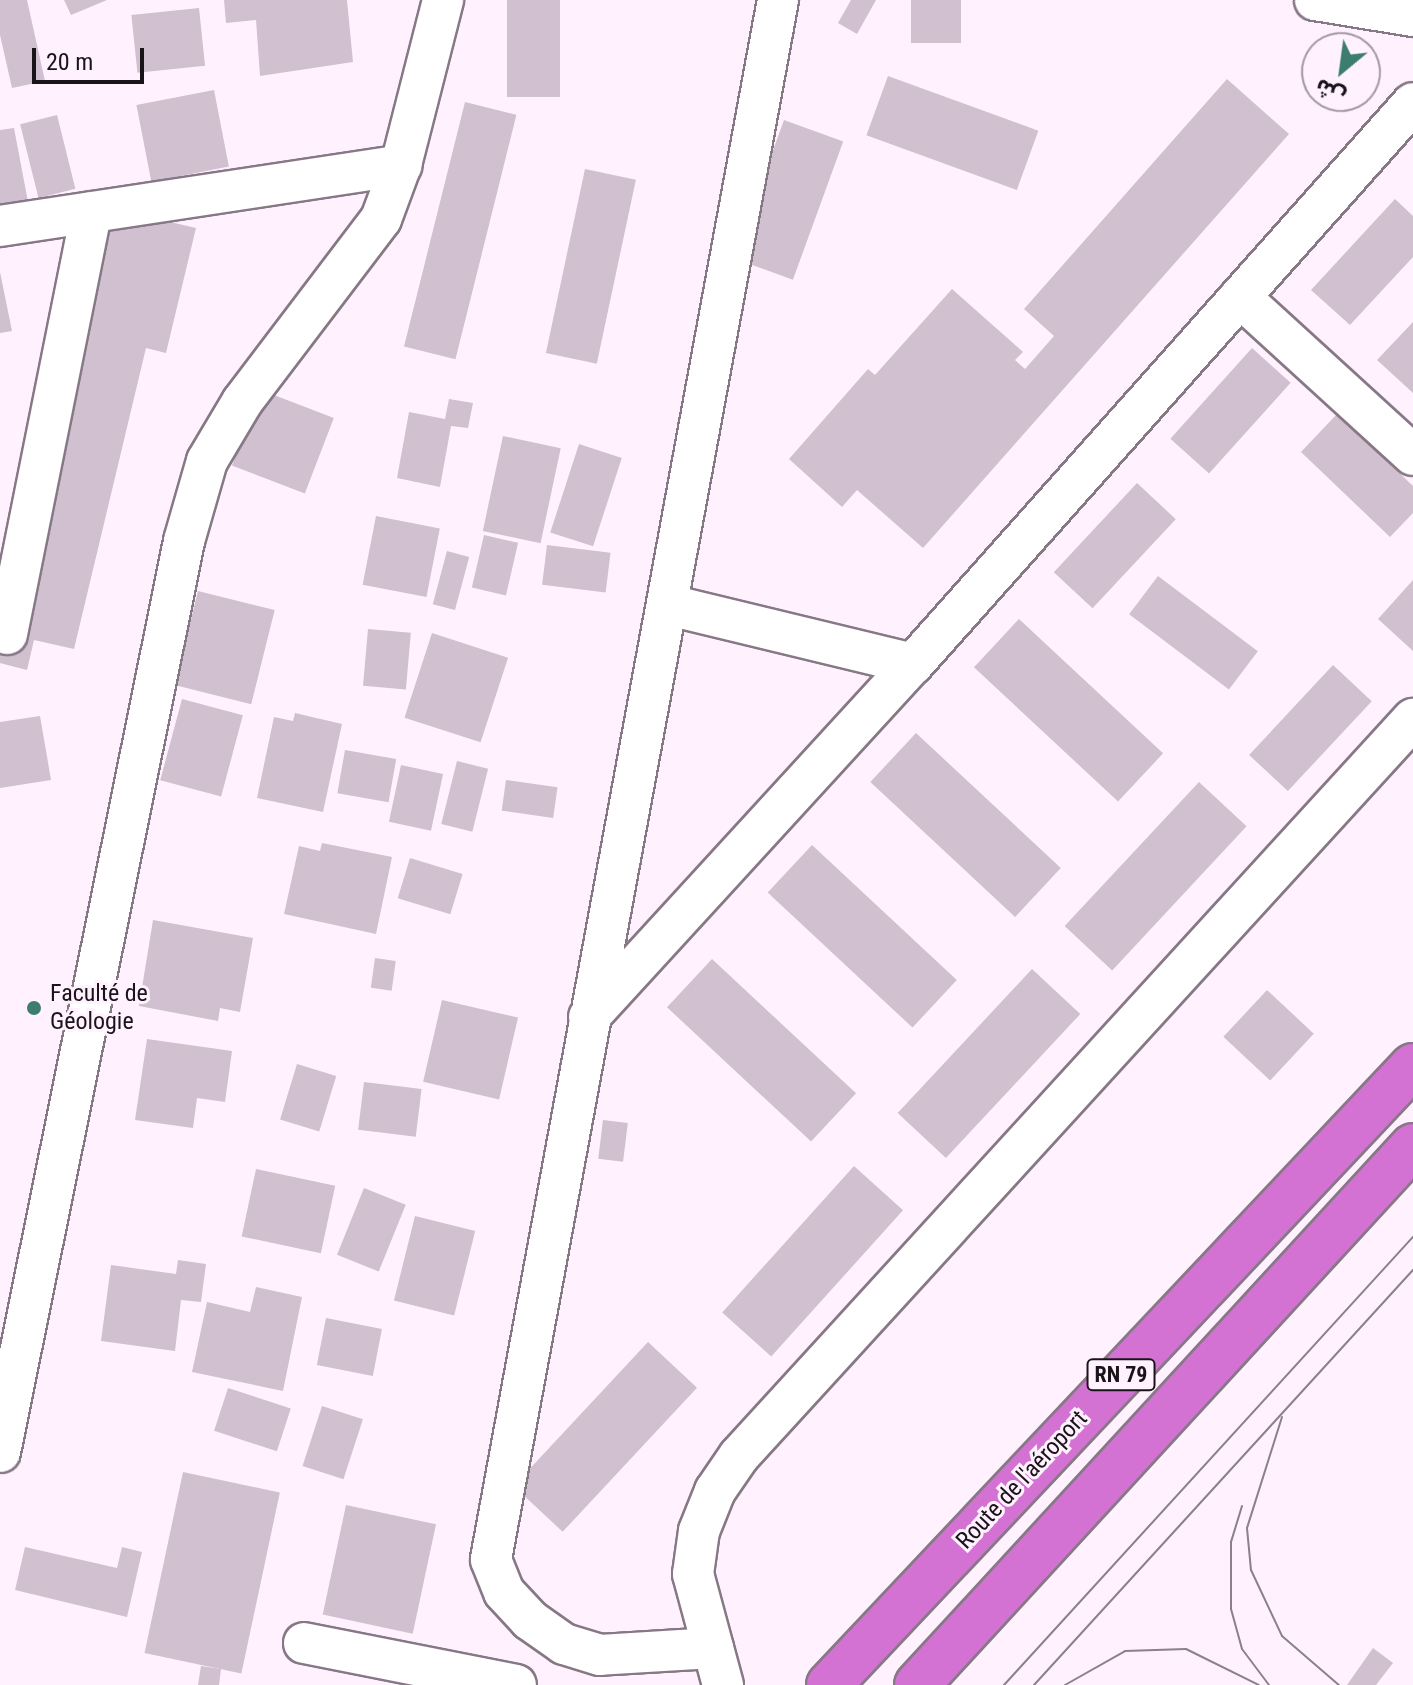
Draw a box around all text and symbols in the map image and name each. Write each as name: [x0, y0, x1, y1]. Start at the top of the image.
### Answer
scale bar: [36, 32, 148, 82]
north arrow: [1301, 32, 1381, 112]
text: 20 m: [46, 48, 93, 76]
text: ش: [1311, 73, 1349, 110]
place label: Faculté de Géologie: [50, 980, 148, 1036]
marker: Faculté de Géologie: [25, 999, 43, 1017]
road number: RN 79: [1085, 1357, 1157, 1393]
street label: Route de l'aéroport: [951, 1405, 1093, 1555]

